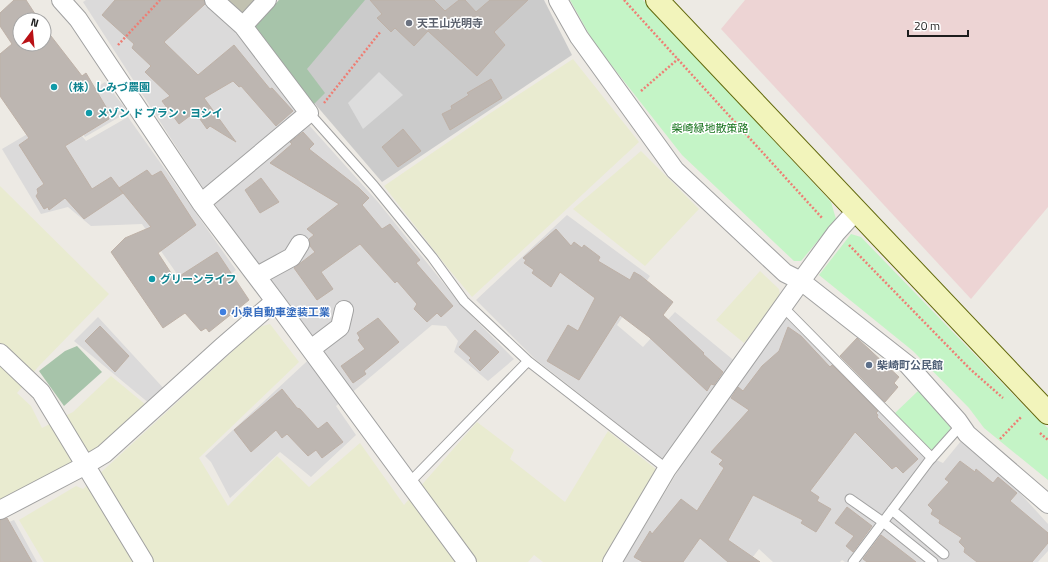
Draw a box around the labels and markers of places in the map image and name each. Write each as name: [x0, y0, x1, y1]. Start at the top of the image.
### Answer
place label: 天王山光明寺: [417, 15, 483, 31]
marker: 天王山光明寺: [404, 18, 414, 28]
place label: （株）しみづ農園: [62, 79, 150, 95]
marker: （株）しみづ農園: [49, 82, 59, 92]
place label: メゾン ド ブラン・ヨシイ: [97, 105, 223, 121]
marker: メゾン ド ブラン・ヨシイ: [84, 108, 94, 118]
place label: グリーンライフ: [160, 271, 236, 287]
marker: グリーンライフ: [147, 274, 157, 284]
place label: 小泉自動車塗装工業: [231, 304, 330, 320]
marker: 小泉自動車塗装工業: [218, 307, 228, 317]
place label: 柴崎町公民館: [877, 357, 943, 373]
marker: 柴崎町公民館: [864, 360, 874, 370]

